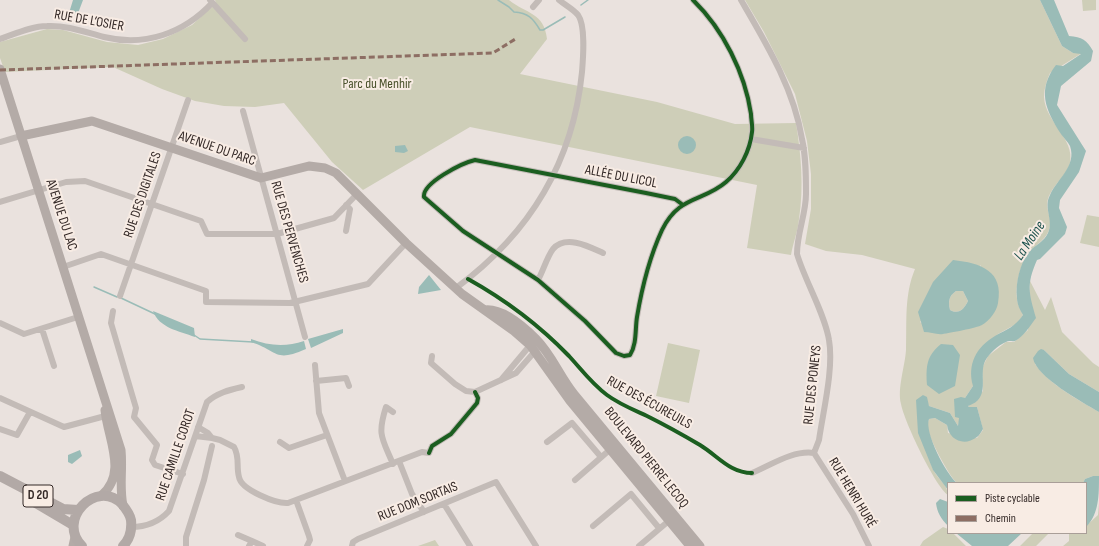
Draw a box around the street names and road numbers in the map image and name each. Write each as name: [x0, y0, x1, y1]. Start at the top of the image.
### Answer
street label: RUE DE L’OSIER: [53, 7, 125, 35]
street label: AVENUE DU PARC: [176, 128, 258, 170]
street label: RUE DES DIGITALES: [120, 150, 166, 240]
street label: ALLÉE DU LICOL: [584, 162, 658, 192]
street label: AVENUE DU LAC: [42, 177, 80, 253]
street label: RUE DES PERVENCHES: [266, 179, 312, 285]
street label: RUE DES PONEYS: [800, 345, 826, 425]
street label: RUE DES ÉCUREUILS: [604, 373, 694, 433]
street label: BOULEVARD PIERRE LECOQ: [600, 404, 692, 512]
street label: RUE CAMILLE COROT: [152, 407, 200, 503]
street label: RUE HENRI HURÉ: [824, 455, 880, 531]
street label: RUE DOM SORTAIS: [376, 478, 460, 526]
road number: D 20: [23, 485, 53, 507]

